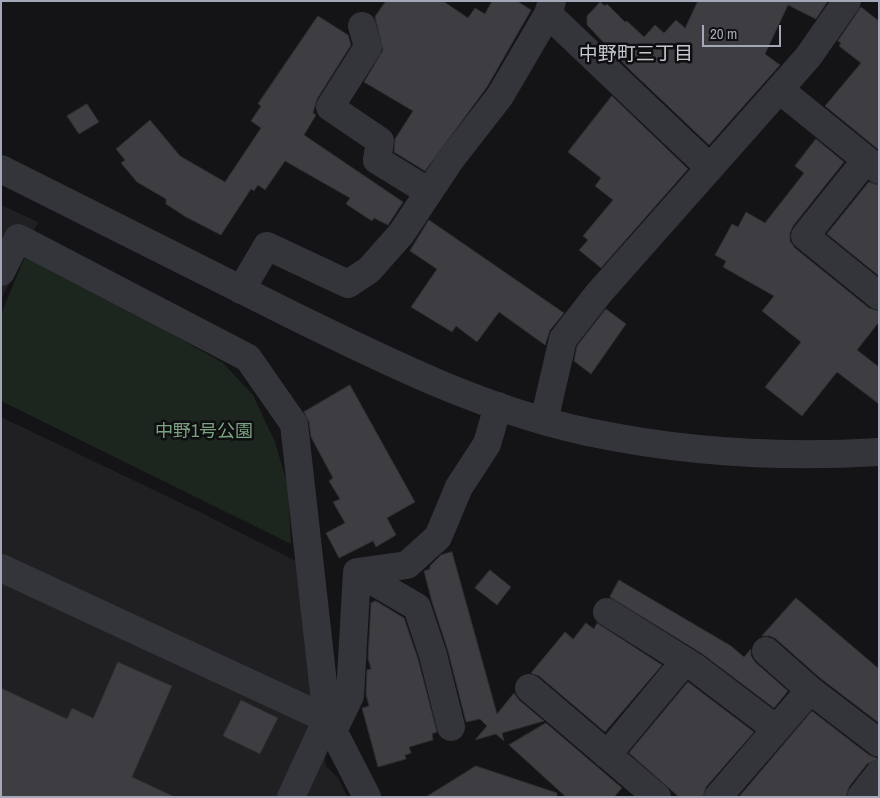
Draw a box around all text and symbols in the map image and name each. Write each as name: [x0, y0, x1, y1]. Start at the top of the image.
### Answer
scale bar: [705, 15, 784, 47]
text: 20 m: [710, 23, 737, 44]
district label: 中野町三丁目: [579, 44, 693, 66]
park label: 中野1号公園: [155, 421, 253, 443]

